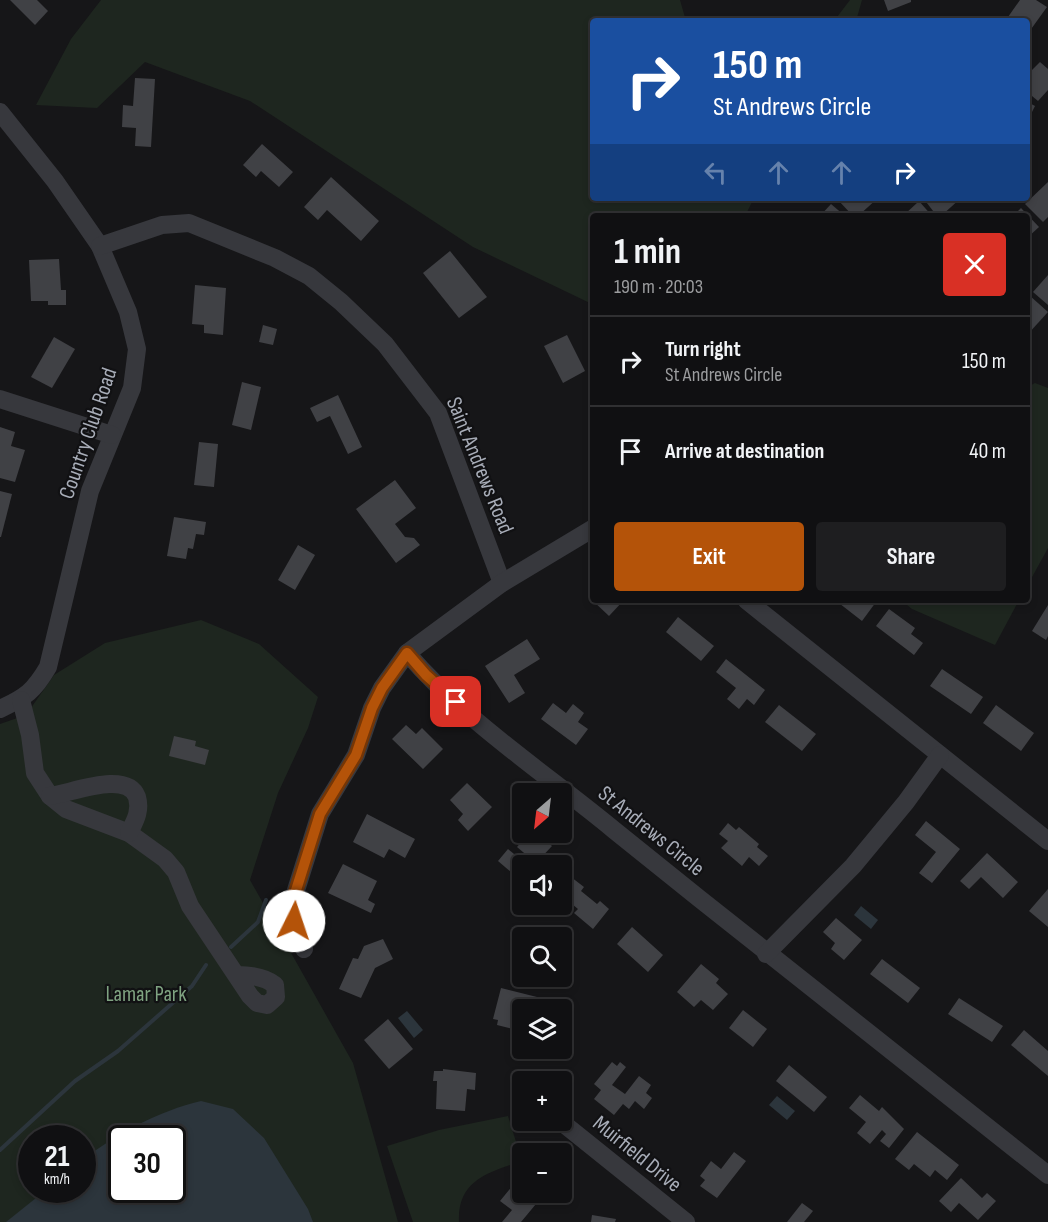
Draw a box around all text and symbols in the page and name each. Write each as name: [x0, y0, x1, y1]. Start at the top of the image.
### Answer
text: 150 m: [713, 40, 802, 91]
icon: right: [614, 42, 692, 120]
text: St Andrews Circle: [713, 91, 871, 123]
icon: left: [699, 156, 732, 189]
icon: ahead: [762, 156, 795, 189]
icon: ahead: [825, 156, 858, 189]
icon: right: [888, 156, 921, 189]
text: 1 min: [614, 231, 681, 274]
button: close: [943, 233, 1006, 296]
text: 190 m · 20:03: [614, 275, 703, 299]
text: Turn right: [665, 336, 741, 363]
icon: right: [614, 345, 647, 378]
text: 150 m: [962, 348, 1006, 375]
text: St Andrews Circle: [665, 363, 782, 387]
street label: Country Club Road: [53, 364, 123, 503]
street label: Saint Andrews Road: [440, 393, 519, 538]
icon: arrive: [614, 435, 647, 468]
text: Arrive at destination: [665, 438, 824, 465]
text: 40 m: [969, 438, 1006, 465]
button: Exit: [614, 522, 804, 591]
button: Share: [816, 522, 1006, 591]
pin: [430, 676, 481, 727]
icon: arrive: [439, 685, 472, 718]
street label: St Andrews Circle: [592, 780, 710, 882]
north arrow: [512, 783, 572, 843]
map controls: [512, 783, 572, 1203]
button: sound: [512, 855, 572, 915]
position arrow: [262, 889, 326, 953]
button: search: [512, 927, 572, 987]
park label: Lamar Park: [105, 981, 187, 1008]
button: layers: [512, 999, 572, 1059]
button: +: [512, 1071, 572, 1131]
street label: Muirfield Drive: [587, 1110, 687, 1198]
speed limit sign: 30: [108, 1125, 186, 1203]
text: 21: [45, 1139, 69, 1175]
button: −: [512, 1143, 572, 1203]
text: km/h: [44, 1170, 70, 1189]

